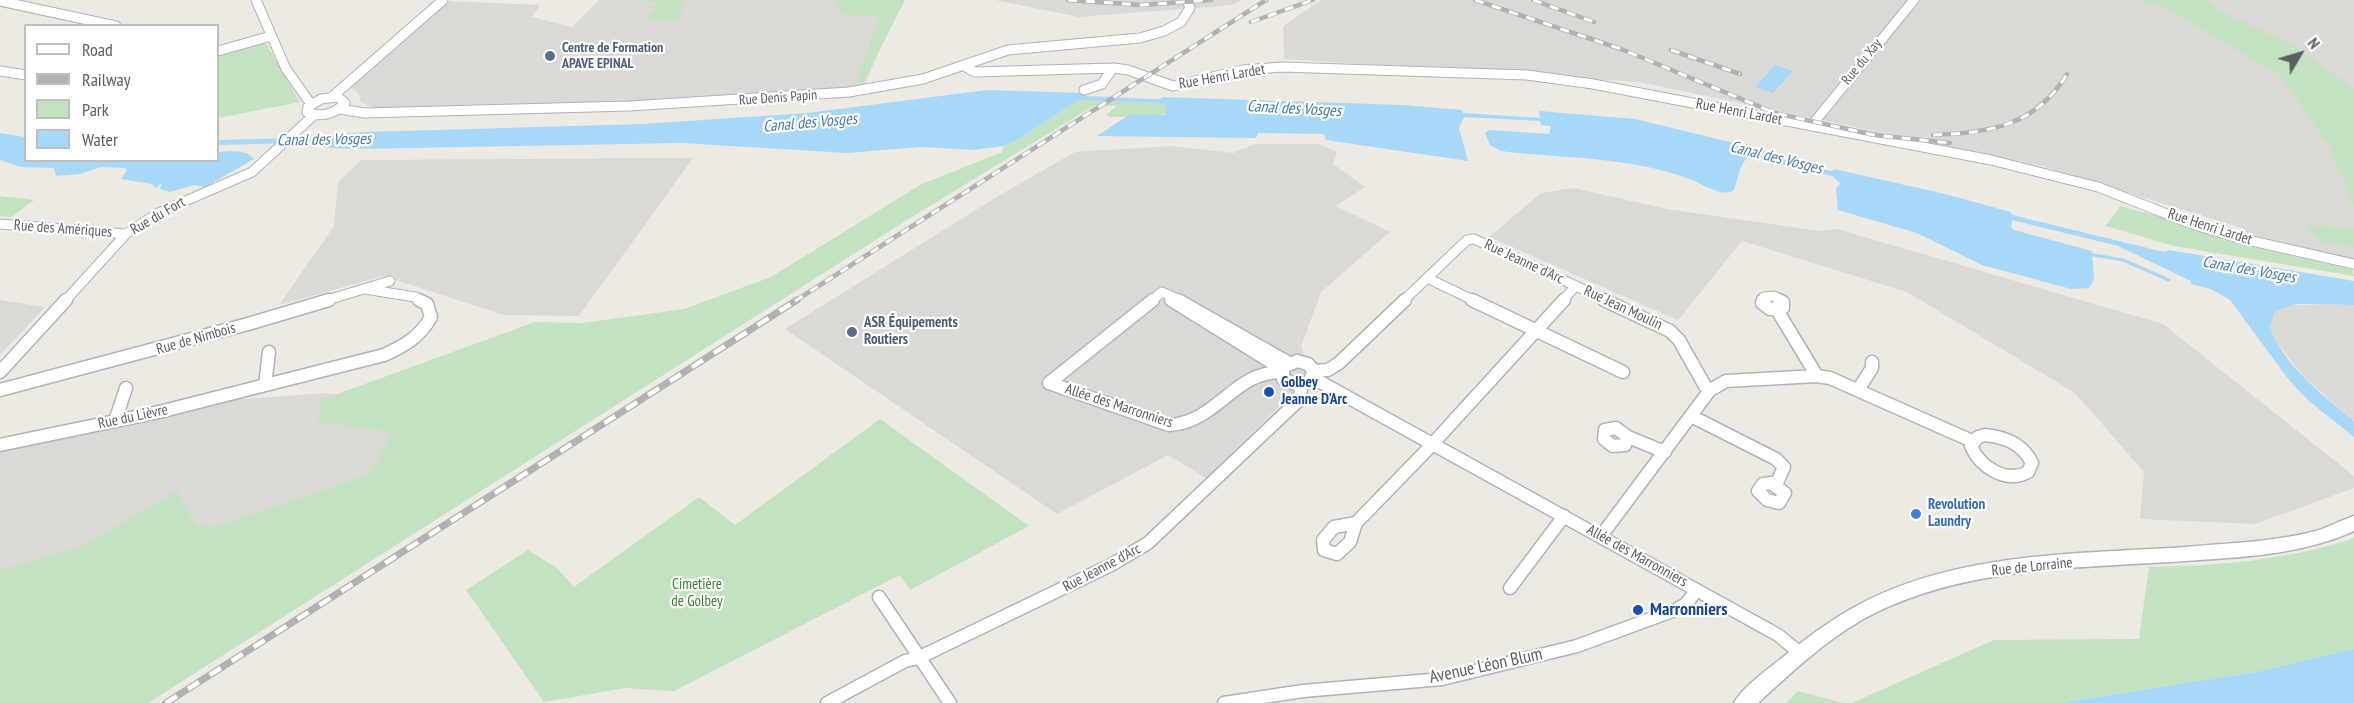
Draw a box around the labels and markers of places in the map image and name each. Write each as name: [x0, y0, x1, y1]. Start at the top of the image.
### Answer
place label: Centre de Formation APAVE EPINAL: [562, 40, 663, 72]
marker: Centre de Formation APAVE EPINAL: [543, 49, 557, 63]
place label: ASR Équipements Routiers: [864, 314, 958, 349]
marker: ASR Équipements Routiers: [845, 325, 859, 339]
place label: Golbey Jeanne D'Arc: [1281, 374, 1347, 409]
marker: Golbey Jeanne D'Arc: [1262, 385, 1276, 399]
place label: Revolution Laundry: [1928, 496, 1985, 531]
marker: Revolution Laundry: [1909, 507, 1923, 521]
place label: Marronniers: [1650, 599, 1727, 621]
marker: Marronniers: [1631, 603, 1645, 617]

